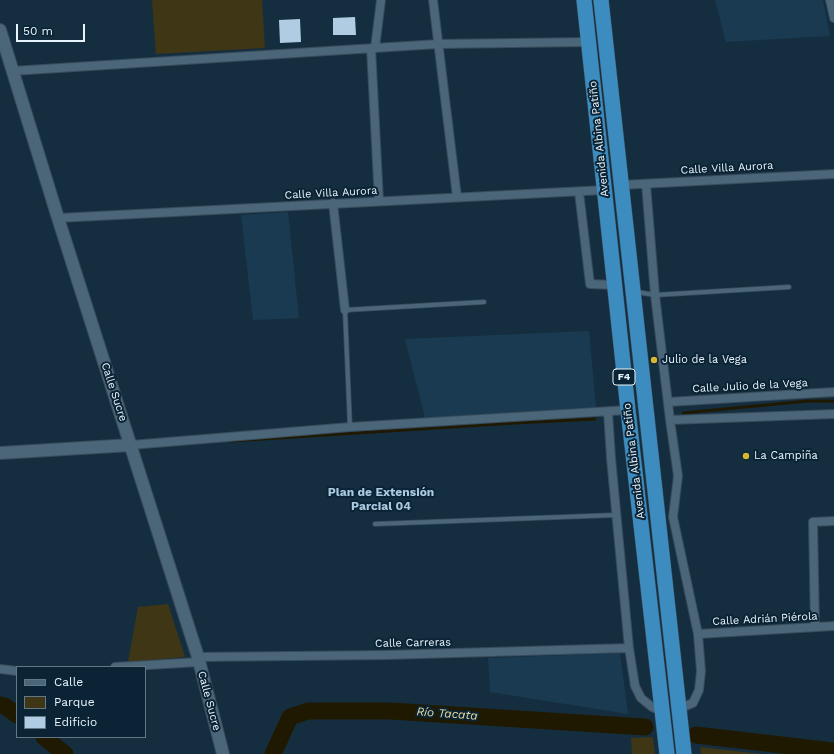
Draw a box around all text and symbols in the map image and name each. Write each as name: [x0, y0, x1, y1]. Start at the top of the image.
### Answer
scale bar: [18, 16, 87, 42]
text: 50 m: [23, 24, 53, 38]
street label: Avenida Albina Patiño: [586, 80, 612, 198]
street label: Calle Villa Aurora: [680, 159, 774, 177]
street label: Calle Villa Aurora: [284, 184, 378, 202]
place label: Julio de la Vega: [662, 353, 747, 367]
marker: Julio de la Vega: [649, 355, 659, 365]
street label: Calle Sucre: [98, 361, 130, 423]
road number: F4: [613, 369, 635, 385]
street label: Calle Julio de la Vega: [692, 376, 808, 396]
street label: Avenida Albina Patiño: [620, 402, 648, 520]
place label: La Campiña: [754, 449, 818, 463]
marker: La Campiña: [741, 451, 751, 461]
district label: Plan de Extensión Parcial 04: [328, 485, 434, 513]
street label: Calle Adrián Piérola: [712, 610, 818, 628]
street label: Calle Carreras: [375, 636, 451, 650]
legend: [16, 666, 146, 738]
street label: Calle Sucre: [195, 670, 223, 732]
text: Calle: [54, 675, 83, 689]
text: Parque: [54, 695, 95, 709]
water label: Río Tacata: [416, 705, 478, 723]
text: Edificio: [54, 715, 97, 729]

